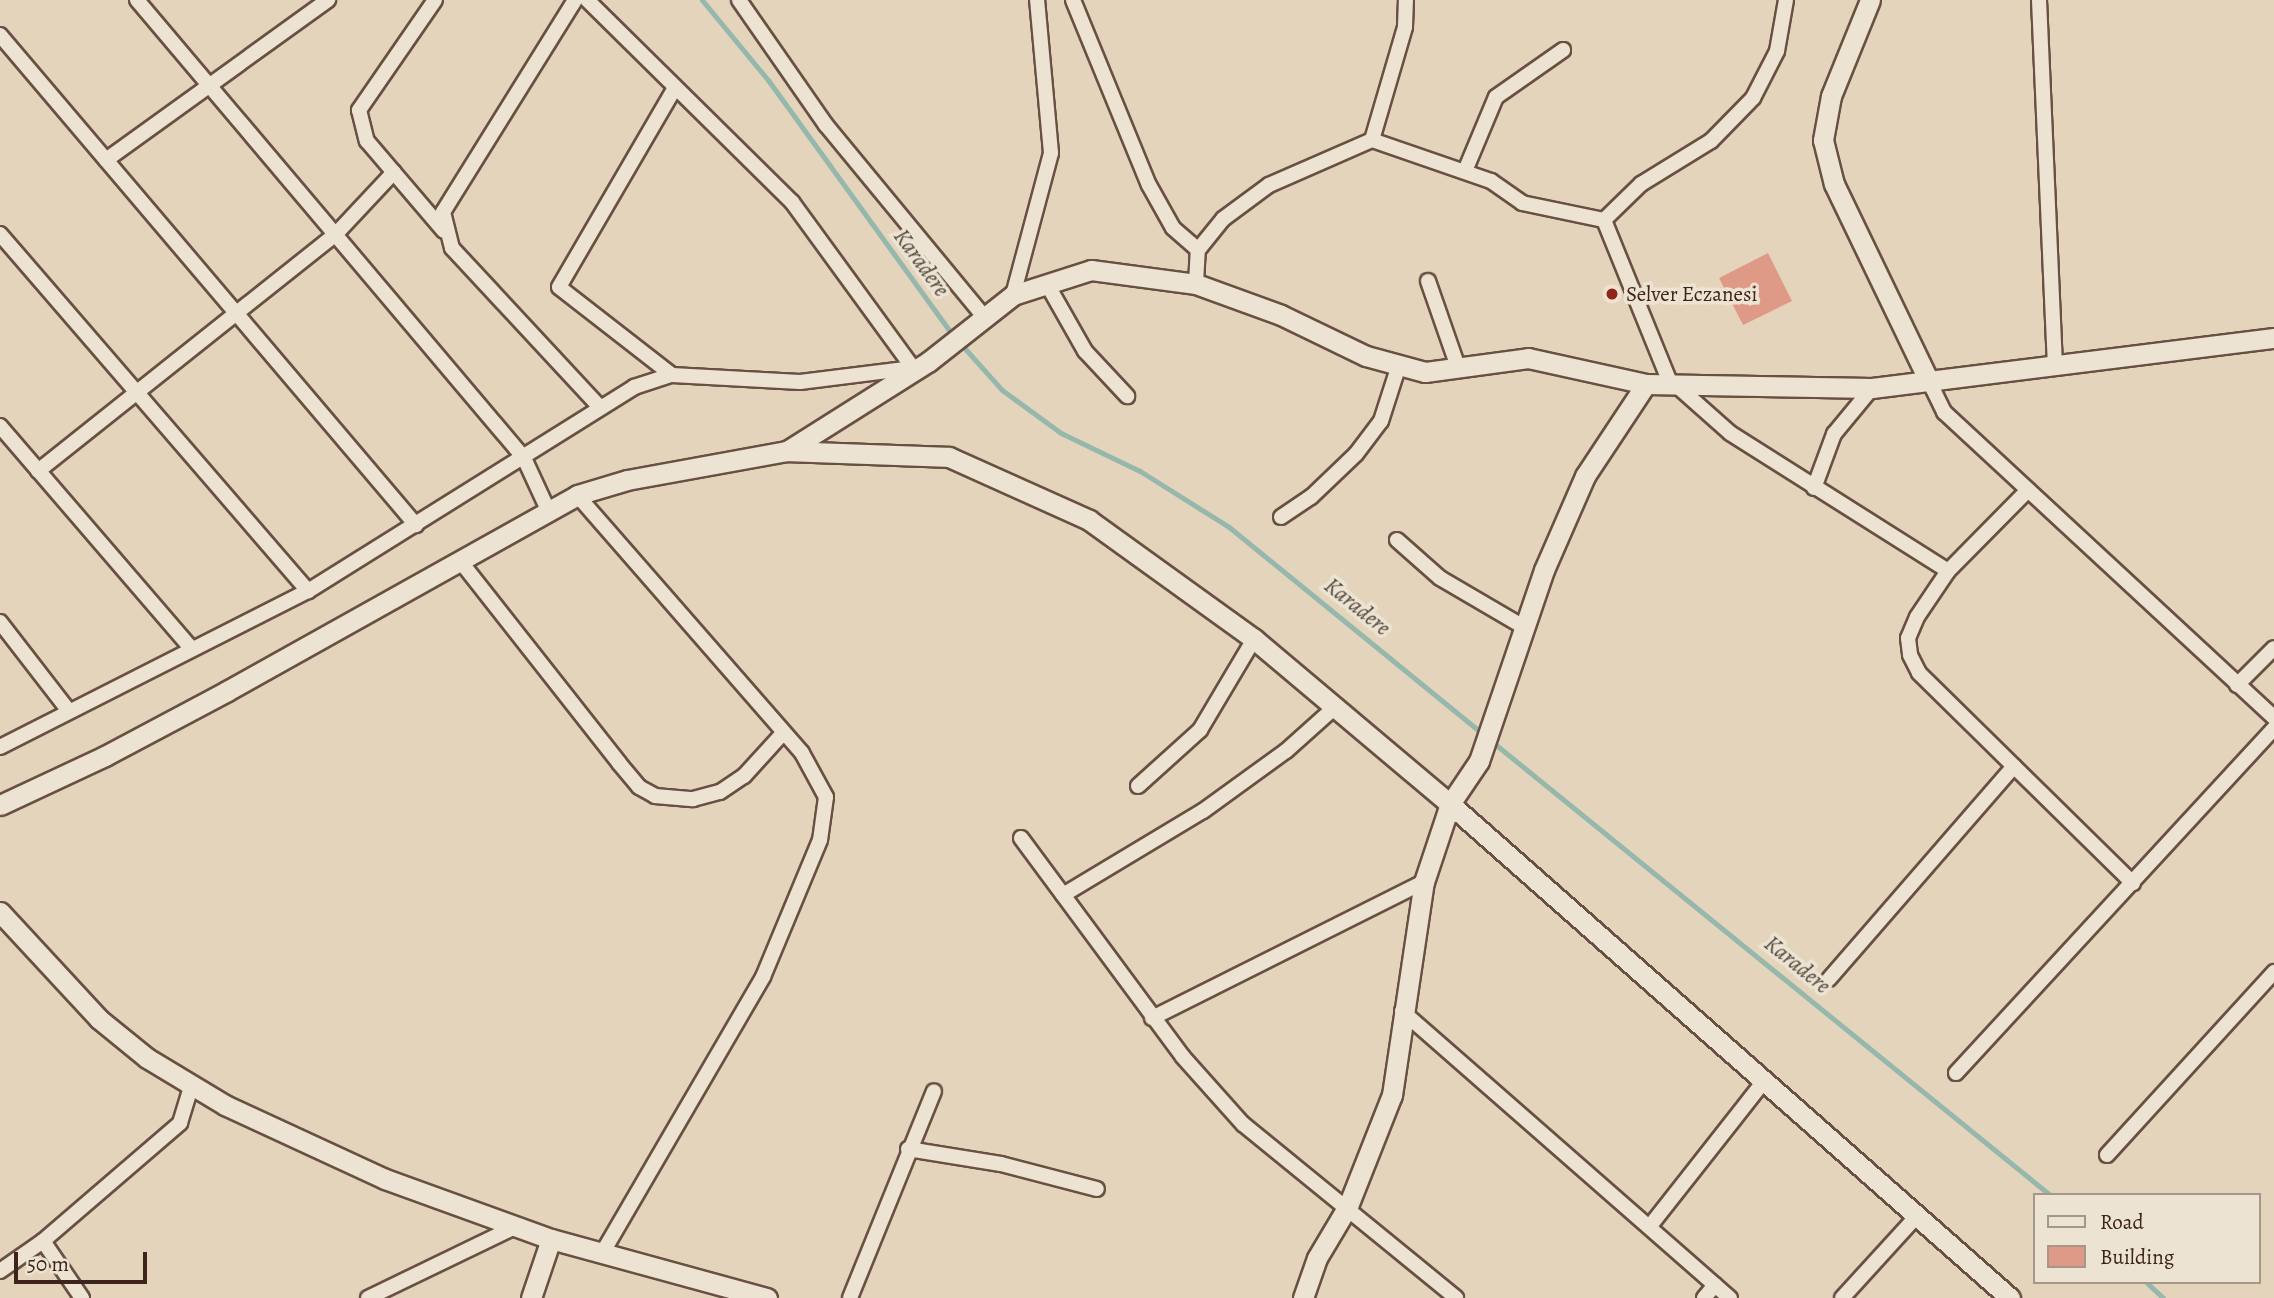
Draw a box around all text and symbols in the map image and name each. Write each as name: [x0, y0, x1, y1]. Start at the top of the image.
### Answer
water label: Karadere: [887, 224, 955, 302]
place label: Selver Eczanesi: [1626, 281, 1757, 307]
marker: Selver Eczanesi: [1604, 286, 1620, 302]
water label: Karadere: [1318, 572, 1396, 642]
water label: Karadere: [1758, 930, 1836, 1000]
legend: [2032, 1193, 2260, 1284]
text: Road: [2100, 1208, 2144, 1236]
scale bar: [18, 1238, 150, 1282]
text: Building: [2100, 1243, 2174, 1271]
text: 50 m: [27, 1250, 69, 1278]

